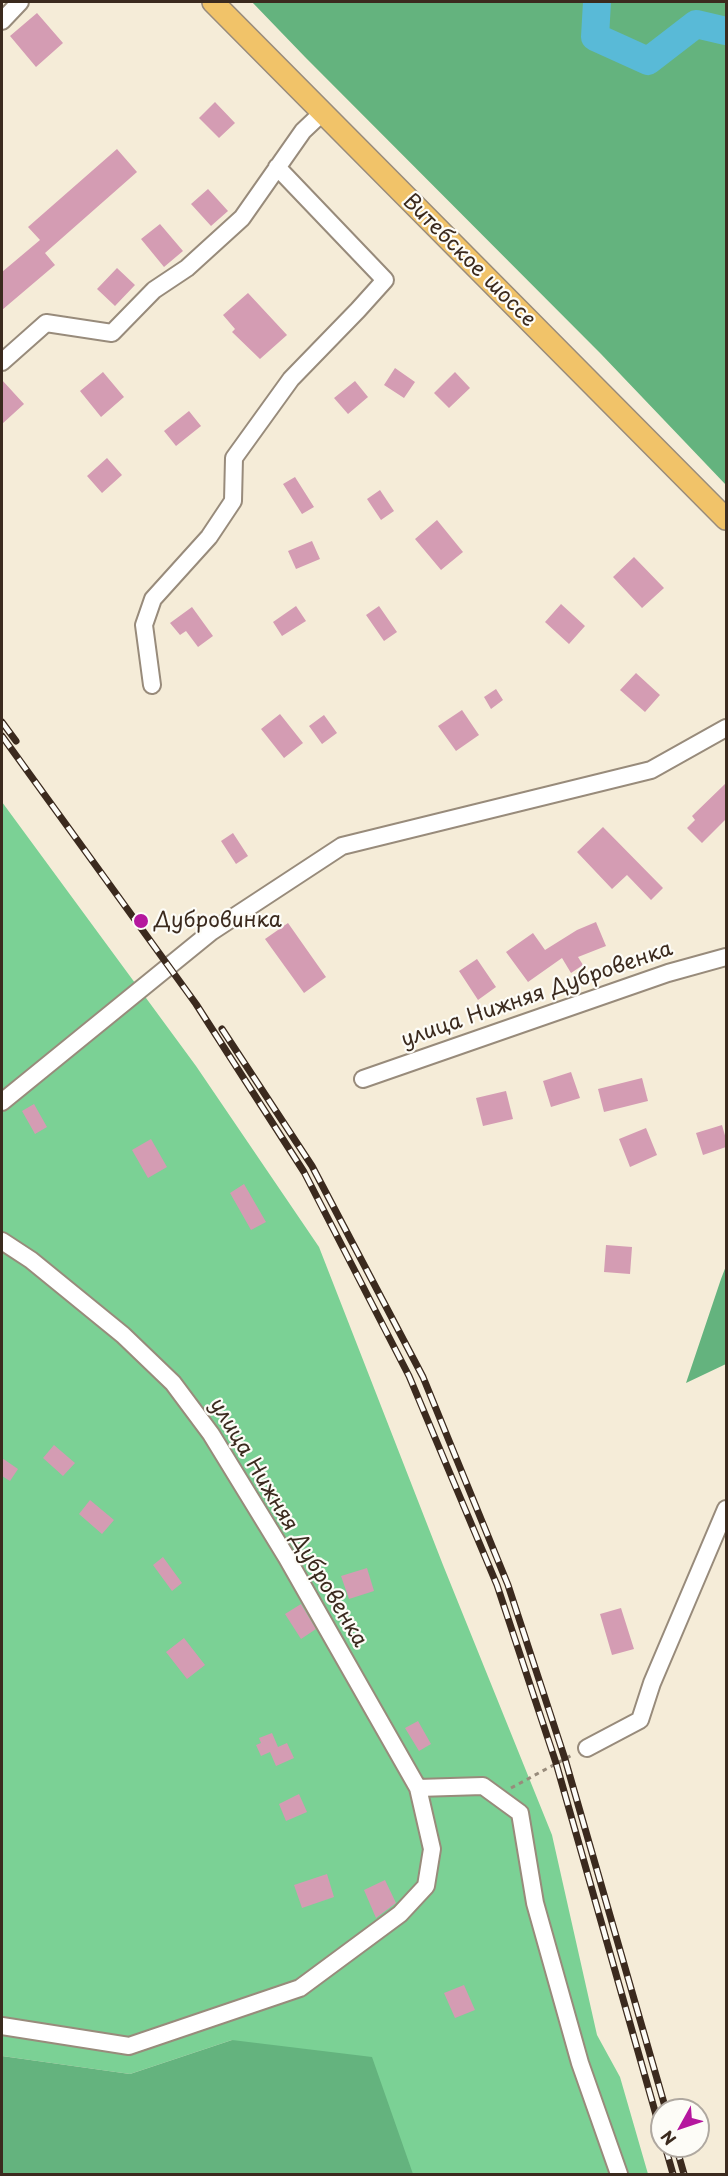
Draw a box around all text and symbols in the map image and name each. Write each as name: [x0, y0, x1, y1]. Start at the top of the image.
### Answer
street label: Витебское шоссе: [397, 189, 541, 333]
place label: Дубровинка: [154, 908, 282, 934]
marker: Дубровинка: [132, 912, 150, 930]
street label: улица Нижняя Дубровенка: [398, 937, 676, 1053]
street label: улица Нижняя Дубровенка: [204, 1394, 372, 1652]
north arrow: [650, 2098, 710, 2158]
text: N: [654, 2126, 681, 2151]

